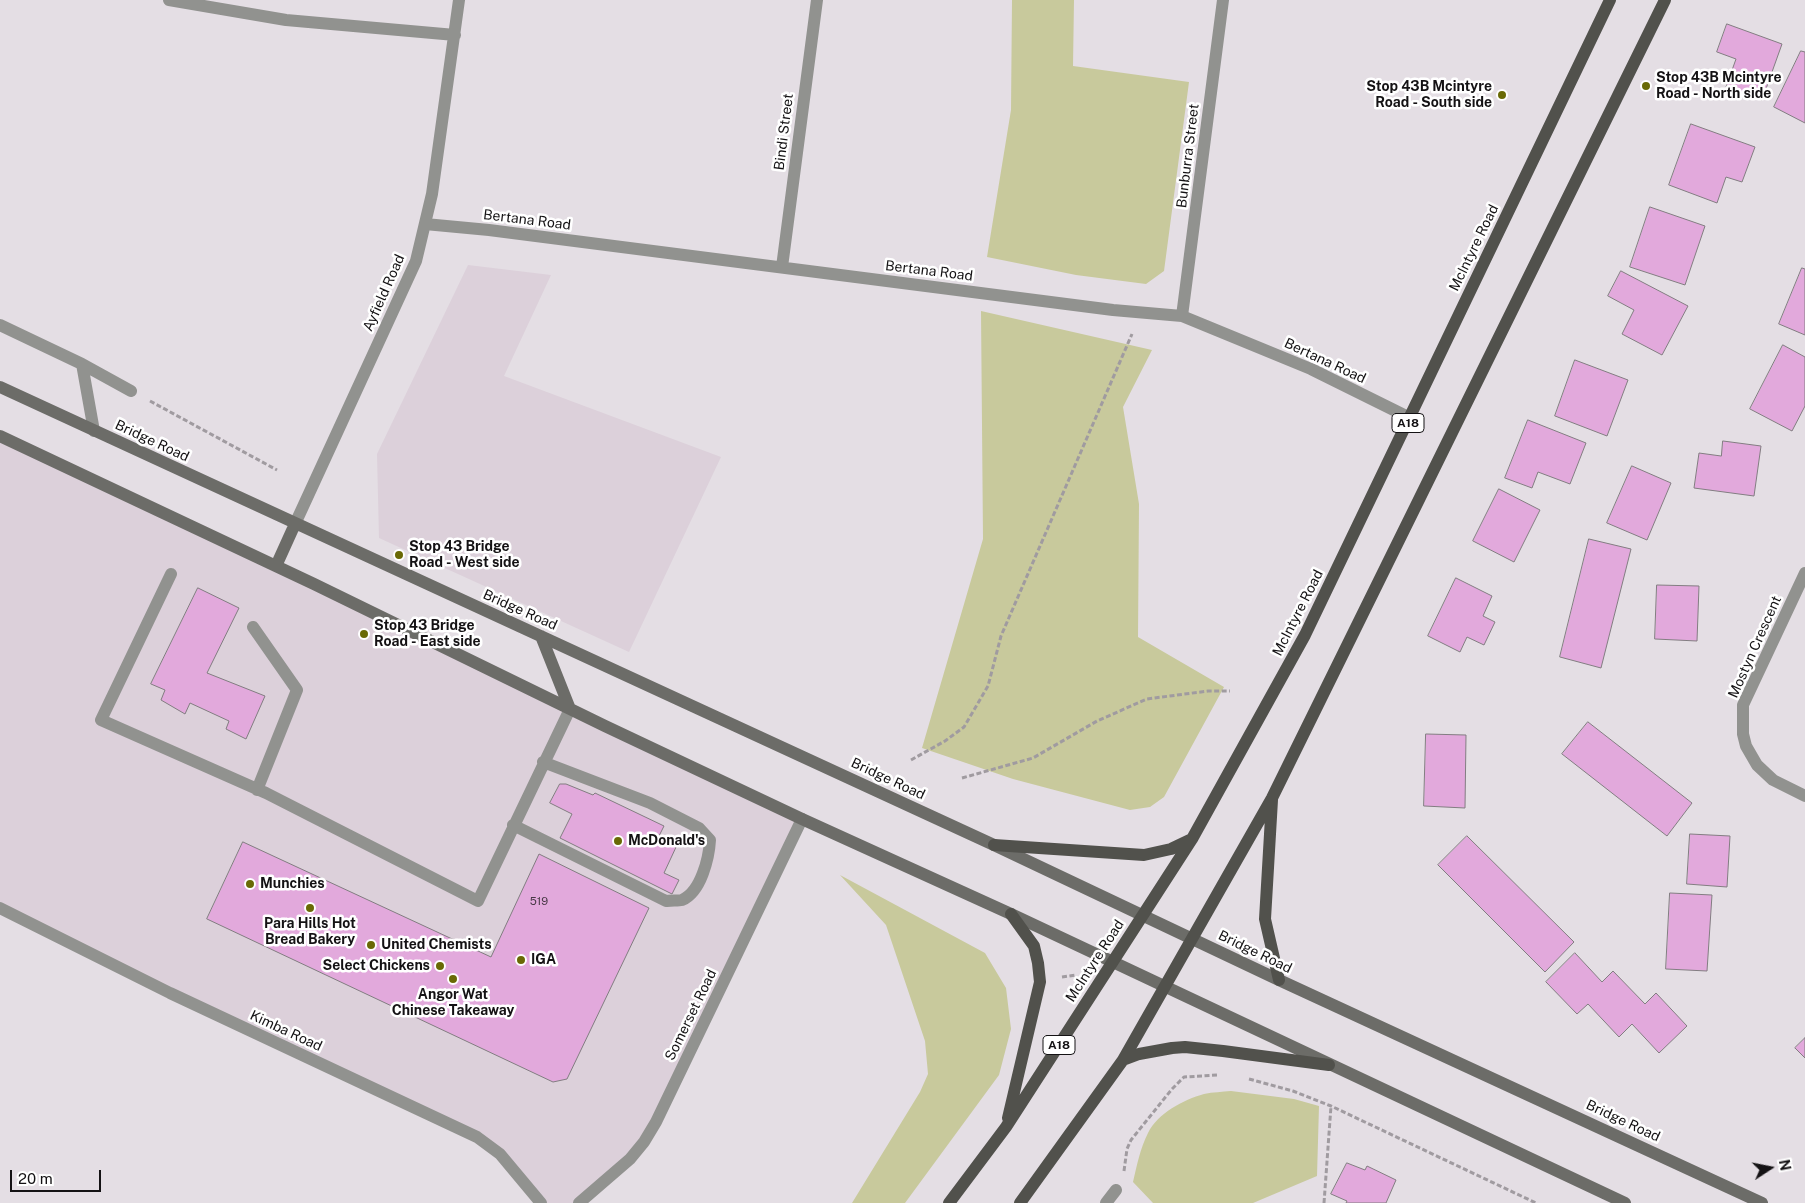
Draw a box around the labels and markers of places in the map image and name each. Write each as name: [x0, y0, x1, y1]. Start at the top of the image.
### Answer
place label: Stop 43B Mcintyre Road - North side: [1656, 70, 1782, 102]
place label: Stop 43B Mcintyre Road - South side: [1366, 79, 1492, 111]
marker: Stop 43B Mcintyre Road - North side: [1640, 80, 1652, 92]
marker: Stop 43B Mcintyre Road - South side: [1496, 89, 1508, 101]
place label: Stop 43 Bridge Road - West side: [409, 539, 520, 572]
marker: Stop 43 Bridge Road - West side: [393, 549, 405, 561]
place label: Stop 43 Bridge Road - East side: [374, 618, 480, 650]
marker: Stop 43 Bridge Road - East side: [358, 628, 370, 640]
place label: McDonald's: [628, 833, 705, 849]
marker: McDonald's: [612, 835, 624, 847]
place label: Munchies: [260, 876, 325, 892]
marker: Munchies: [244, 878, 256, 890]
marker: Para Hills Hot Bread Bakery: [304, 902, 316, 914]
place label: Para Hills Hot Bread Bakery: [264, 916, 356, 949]
place label: United Chemists: [381, 937, 492, 953]
marker: United Chemists: [365, 939, 377, 951]
place label: IGA: [531, 952, 556, 968]
marker: IGA: [515, 954, 527, 966]
place label: Select Chickens: [323, 958, 430, 974]
marker: Select Chickens: [434, 960, 446, 972]
marker: Angor Wat Chinese Takeaway: [447, 973, 459, 985]
place label: Angor Wat Chinese Takeaway: [392, 987, 514, 1020]

